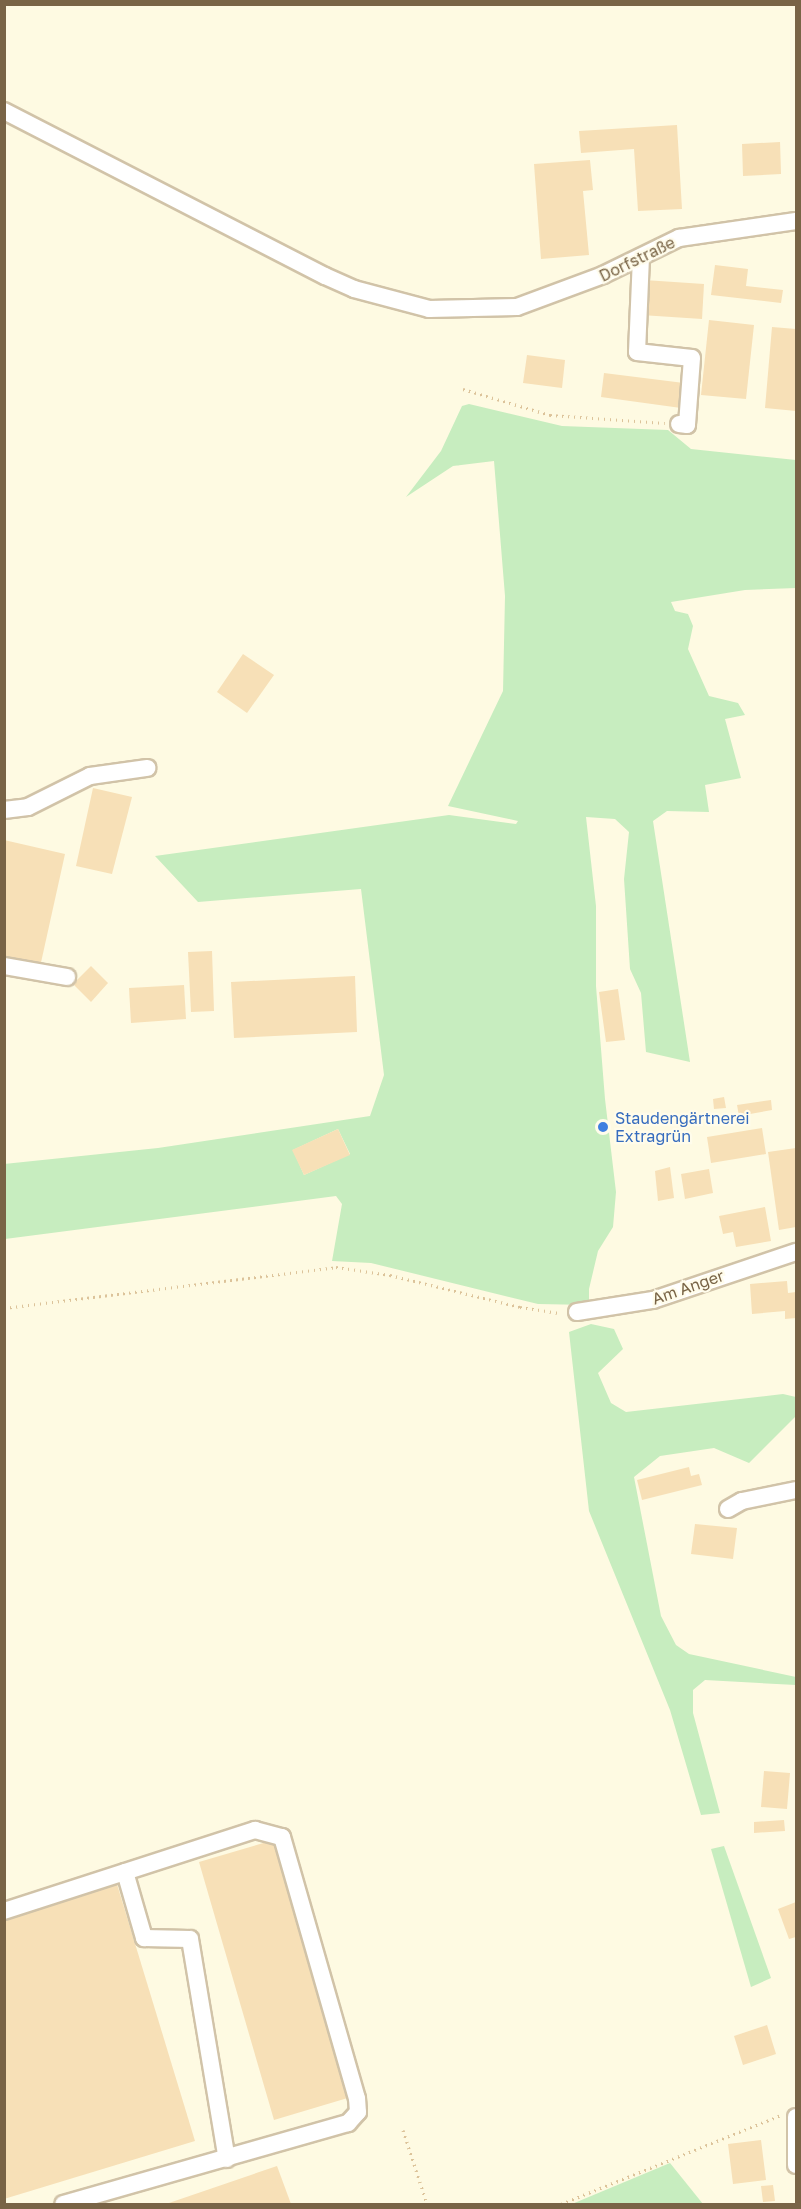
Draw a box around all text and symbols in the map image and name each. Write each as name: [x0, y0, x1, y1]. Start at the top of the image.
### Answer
street label: Dorfstraße: [596, 232, 678, 286]
place label: Staudengärtnerei Extragrün: [615, 1108, 750, 1146]
marker: Staudengärtnerei Extragrün: [596, 1120, 610, 1134]
street label: Am Anger: [650, 1266, 726, 1308]

